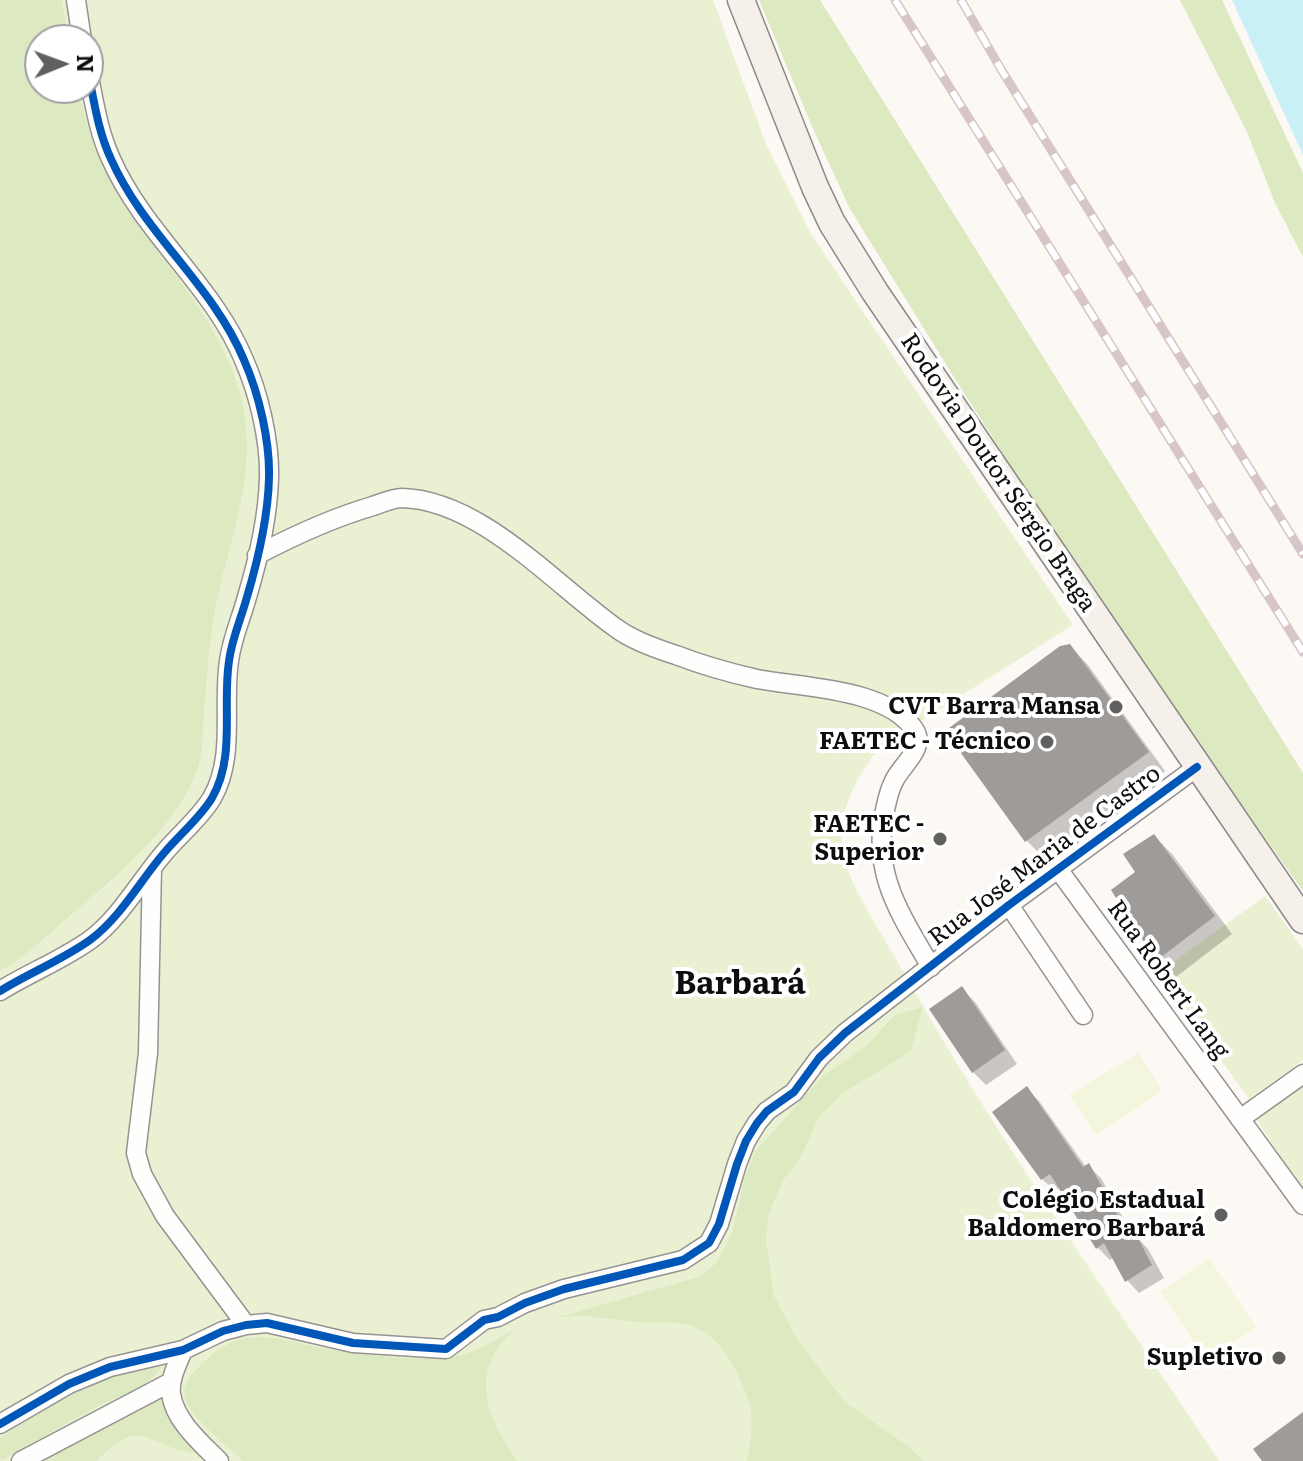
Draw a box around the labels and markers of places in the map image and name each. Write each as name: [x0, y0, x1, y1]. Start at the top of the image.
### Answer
place label: CVT Barra Mansa: [888, 693, 1100, 721]
marker: CVT Barra Mansa: [1107, 698, 1125, 716]
place label: FAETEC - Técnico: [819, 728, 1031, 756]
marker: FAETEC - Técnico: [1038, 733, 1056, 751]
place label: FAETEC - Superior: [813, 811, 924, 867]
marker: FAETEC - Superior: [931, 830, 949, 848]
place label: Colégio Estadual Baldomero Barbará: [967, 1187, 1205, 1243]
marker: Colégio Estadual Baldomero Barbará: [1212, 1206, 1230, 1224]
place label: Supletivo: [1147, 1344, 1263, 1372]
marker: Supletivo: [1270, 1349, 1288, 1367]

